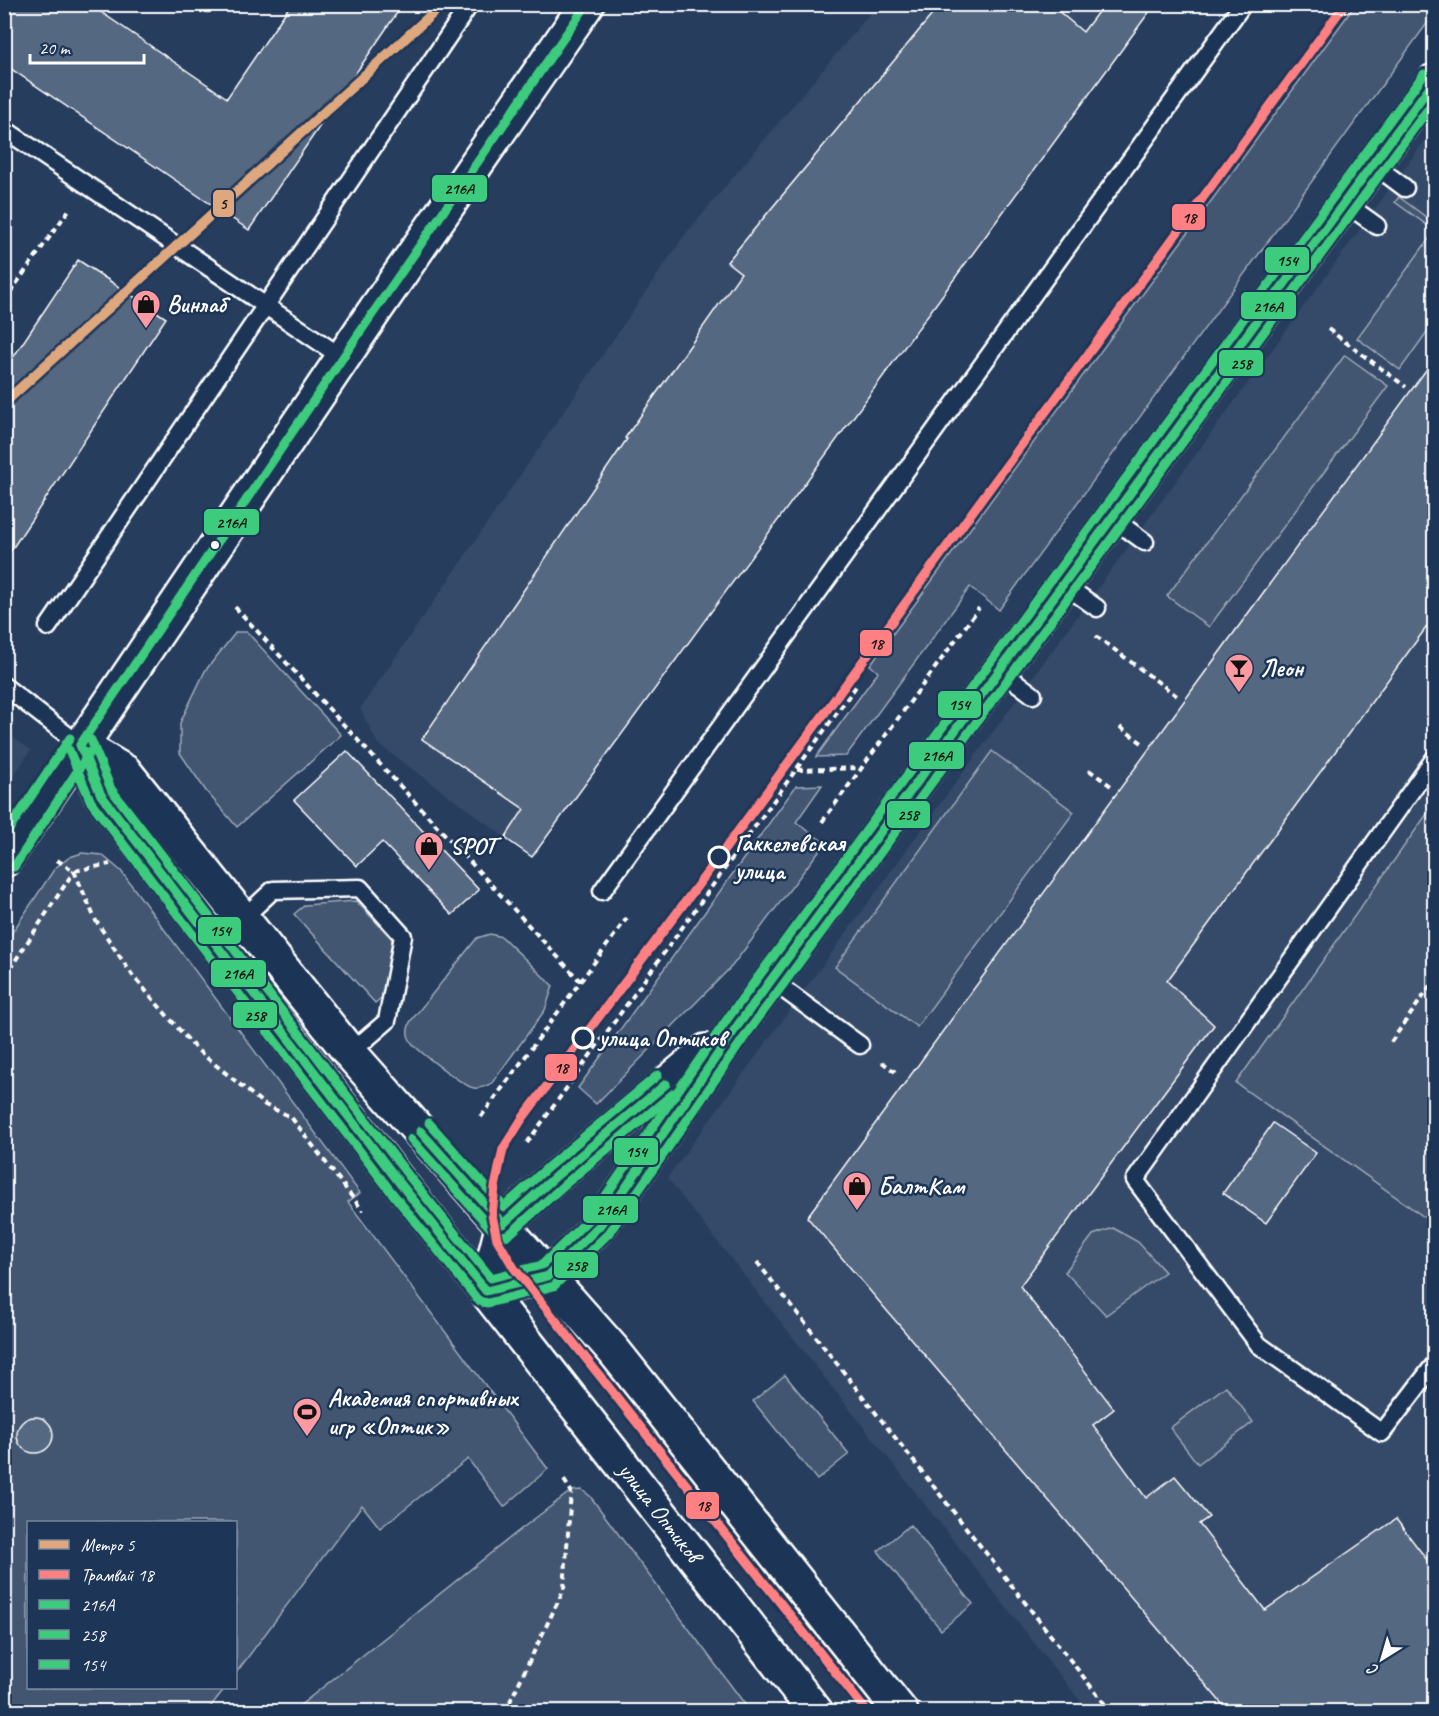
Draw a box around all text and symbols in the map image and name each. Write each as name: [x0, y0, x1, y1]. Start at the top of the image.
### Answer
scale bar: [30, 27, 144, 65]
text: 20 m: [39, 37, 72, 59]
line badge: 216А: [431, 174, 488, 203]
text: 216А: [444, 179, 476, 199]
line badge: 5: [212, 189, 235, 218]
text: 5: [220, 194, 229, 214]
line badge: 18: [1171, 203, 1206, 231]
text: 18: [1182, 208, 1198, 228]
line badge: 154: [1264, 246, 1310, 274]
text: 154: [1276, 251, 1299, 271]
shop icon: Винлаб: [130, 288, 162, 330]
place label: Винлаб: [167, 289, 231, 319]
line badge: 216А: [1240, 291, 1297, 320]
text: 216А: [1253, 297, 1285, 317]
line badge: 258: [1218, 349, 1264, 377]
text: 258: [1230, 354, 1253, 374]
line badge: 216А: [203, 508, 260, 536]
text: 216А: [216, 513, 248, 533]
unlabelled marker: [209, 539, 221, 551]
line badge: 18: [859, 629, 893, 657]
text: 18: [869, 634, 885, 654]
bar icon: Леон: [1223, 652, 1255, 694]
place label: Леон: [1260, 653, 1305, 683]
line badge: 154: [937, 690, 982, 719]
text: 154: [948, 695, 971, 715]
line badge: 216А: [908, 741, 965, 770]
text: 216А: [922, 746, 954, 766]
line badge: 258: [886, 800, 931, 829]
text: 258: [897, 805, 920, 825]
place label: Гаккелевская улица: [733, 828, 846, 886]
shop icon: SPOT: [413, 830, 445, 872]
place label: SPOT: [450, 831, 503, 861]
marker: Гаккелевская улица: [708, 846, 730, 868]
line badge: 154: [197, 916, 242, 945]
text: 154: [209, 921, 232, 941]
line badge: 216А: [210, 959, 267, 988]
text: 216А: [223, 964, 255, 984]
line badge: 258: [232, 1001, 278, 1029]
text: 258: [244, 1006, 267, 1026]
place label: улица Оптиков: [597, 1023, 730, 1053]
marker: улица Оптиков: [572, 1027, 594, 1049]
line badge: 18: [544, 1053, 578, 1082]
text: 18: [554, 1058, 570, 1078]
line badge: 154: [613, 1137, 659, 1166]
text: 154: [625, 1142, 648, 1162]
shop icon: БалтКам: [841, 1170, 873, 1212]
place label: БалтКам: [878, 1171, 966, 1201]
line badge: 216А: [582, 1195, 639, 1224]
text: 216А: [596, 1200, 628, 1220]
line badge: 258: [553, 1251, 599, 1279]
text: 258: [565, 1256, 588, 1276]
place label: Академия спортивных игр «Оптик»: [328, 1383, 519, 1441]
sports icon: Академия спортивных игр «Оптик»: [291, 1396, 323, 1438]
street label: улица Оптиков: [610, 1455, 711, 1572]
line badge: 18: [685, 1491, 720, 1520]
text: 18: [696, 1496, 712, 1516]
legend: [27, 1521, 237, 1689]
text: Метро 5: [81, 1534, 135, 1556]
text: Трамвай 18: [81, 1564, 156, 1586]
text: 216А: [81, 1594, 115, 1616]
text: 258: [81, 1624, 107, 1646]
north arrow: [1352, 1629, 1412, 1689]
text: 154: [81, 1654, 107, 1676]
text: С: [1363, 1659, 1383, 1681]

